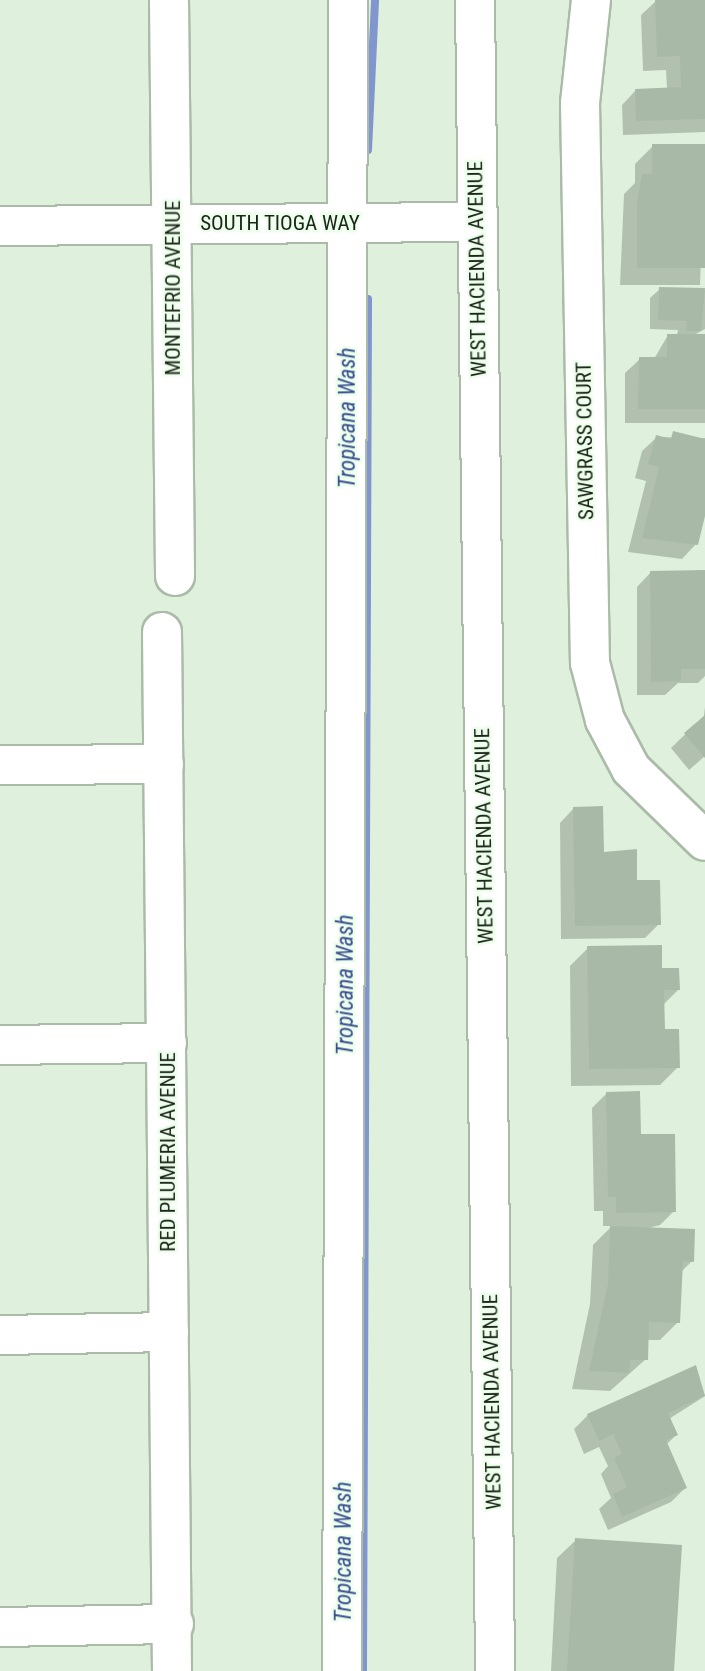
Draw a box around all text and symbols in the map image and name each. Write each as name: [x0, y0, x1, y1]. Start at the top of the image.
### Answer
street label: WEST HACIENDA AVENUE: [463, 161, 491, 377]
street label: MONTEFRIO AVENUE: [160, 200, 186, 376]
street label: SOUTH TIOGA WAY: [200, 210, 360, 236]
water label: Tropicana Wash: [334, 348, 362, 488]
street label: SAWGRASS COURT: [571, 362, 599, 520]
street label: WEST HACIENDA AVENUE: [470, 728, 498, 944]
water label: Tropicana Wash: [332, 915, 360, 1055]
street label: RED PLUMERIA AVENUE: [155, 1052, 181, 1252]
street label: WEST HACIENDA AVENUE: [478, 1294, 506, 1510]
water label: Tropicana Wash: [330, 1482, 358, 1622]

